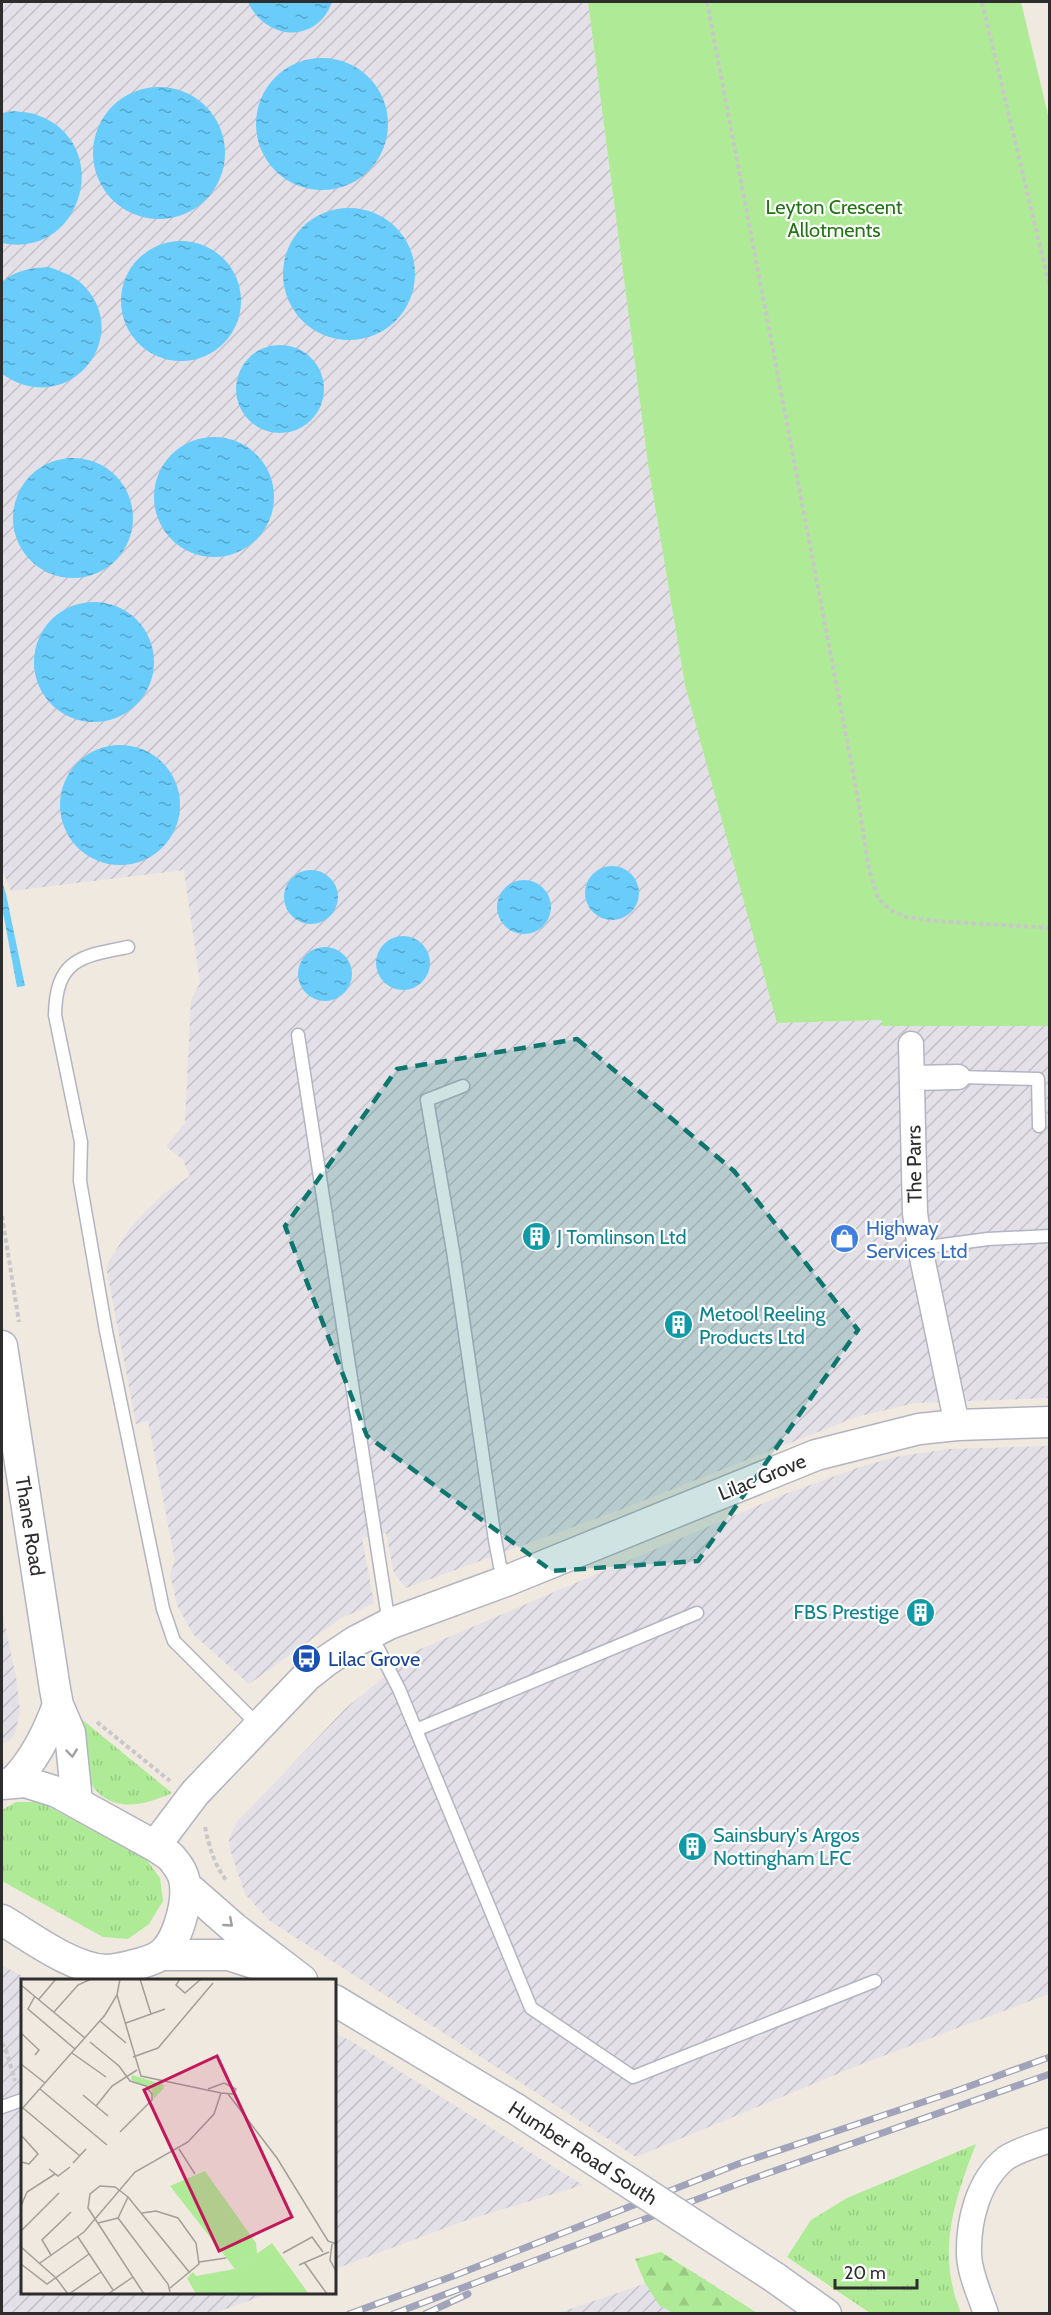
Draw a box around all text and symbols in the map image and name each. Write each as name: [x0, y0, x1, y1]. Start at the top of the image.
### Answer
park label: Leyton Crescent Allotments: [765, 195, 903, 242]
street label: The Parrs: [901, 1125, 927, 1203]
place label: Highway Services Ltd: [866, 1216, 968, 1263]
building icon: J Tomlinson Ltd: [520, 1221, 552, 1253]
shop icon: Highway Services Ltd: [829, 1223, 861, 1255]
place label: J Tomlinson Ltd: [556, 1225, 687, 1249]
place label: Metool Reeling Products Ltd: [699, 1302, 826, 1349]
building icon: Metool Reeling Products Ltd: [662, 1309, 694, 1341]
street label: Lilac Grove: [715, 1449, 809, 1505]
street label: Thane Road: [10, 1475, 50, 1577]
building icon: FBS Prestige: [904, 1596, 936, 1628]
place label: FBS Prestige: [793, 1600, 899, 1624]
bus stop icon: Lilac Grove: [291, 1643, 323, 1675]
place label: Lilac Grove: [328, 1647, 420, 1671]
one-way arrow: [65, 1748, 78, 1757]
place label: Sainsbury's Argos Nottingham LFC: [713, 1823, 860, 1870]
building icon: Sainsbury's Argos Nottingham LFC: [676, 1831, 708, 1863]
one-way arrow: [222, 1916, 233, 1927]
inset map: [21, 1979, 336, 2294]
street label: Humber Road South: [504, 2096, 662, 2210]
scale bar: [835, 2252, 918, 2290]
text: 20 m: [844, 2262, 886, 2284]

